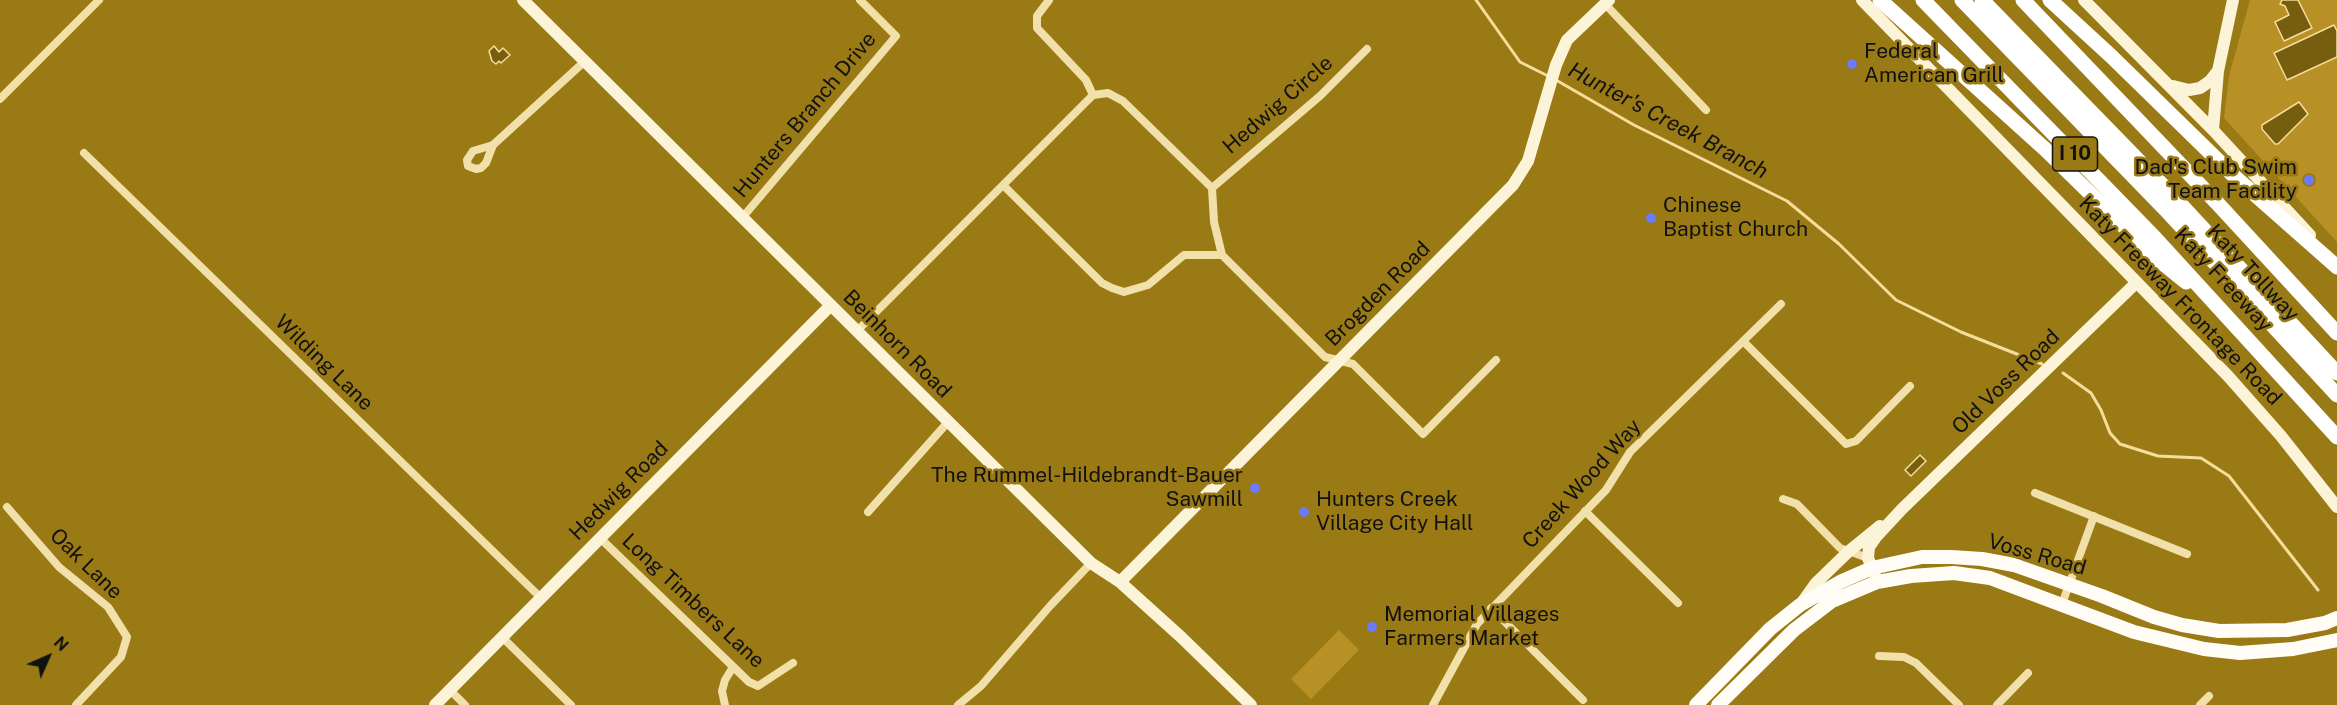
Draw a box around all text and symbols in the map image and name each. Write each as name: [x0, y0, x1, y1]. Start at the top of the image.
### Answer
street label: Hunters Branch Drive: [728, 27, 882, 203]
place label: Federal American Grill: [1864, 39, 2004, 89]
street label: Hedwig Circle: [1218, 51, 1338, 159]
water label: Hunter's Creek Branch: [1564, 57, 1772, 185]
marker: Federal American Grill: [1845, 57, 1859, 71]
road number: I 10: [2052, 137, 2098, 171]
place label: Dad's Club Swim Team Facility: [2135, 155, 2297, 205]
marker: Dad's Club Swim Team Facility: [2302, 173, 2316, 187]
street label: Katy Freeway Frontage Road: [2073, 191, 2287, 411]
place label: Chinese Baptist Church: [1663, 193, 1808, 243]
marker: Chinese Baptist Church: [1644, 211, 1658, 225]
street label: Katy Tollway: [2202, 219, 2304, 327]
street label: Katy Freeway: [2169, 223, 2277, 337]
street label: Brogden Road: [1320, 236, 1436, 352]
street label: Beinhorn Road: [838, 285, 956, 403]
street label: Wilding Lane: [270, 310, 378, 416]
street label: Old Voss Road: [1947, 324, 2065, 440]
street label: Creek Wood Way: [1517, 414, 1647, 554]
street label: Hedwig Road: [564, 436, 674, 546]
place label: The Rummel-Hildebrandt-Bauer Sawmill: [931, 463, 1243, 513]
marker: The Rummel-Hildebrandt-Bauer Sawmill: [1248, 481, 1262, 495]
place label: Hunters Creek Village City Hall: [1316, 487, 1473, 537]
marker: Hunters Creek Village City Hall: [1297, 505, 1311, 519]
street label: Oak Lane: [44, 523, 128, 605]
street label: Long Timbers Lane: [617, 529, 769, 673]
street label: Voss Road: [1985, 529, 2089, 581]
place label: Memorial Villages Farmers Market: [1384, 602, 1559, 652]
marker: Memorial Villages Farmers Market: [1365, 620, 1379, 634]
north arrow: [18, 627, 78, 687]
text: N: [50, 633, 72, 655]

